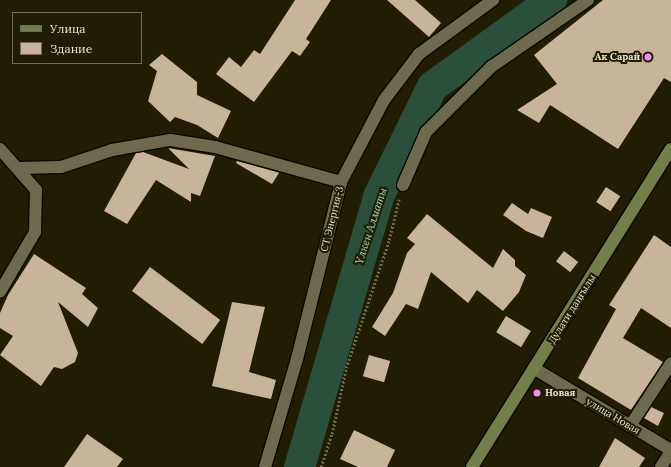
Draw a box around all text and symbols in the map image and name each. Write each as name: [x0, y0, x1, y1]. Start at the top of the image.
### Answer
legend: [12, 12, 142, 64]
text: Улица: [50, 21, 86, 36]
text: Здание: [50, 41, 92, 56]
place label: Ак Сарай: [595, 51, 640, 63]
marker: Ак Сарай: [643, 52, 653, 62]
street label: СТ Энергия-3: [318, 185, 346, 253]
water label: Үлкен Алматы: [352, 186, 390, 266]
street label: Дулати даңғылы: [546, 272, 598, 346]
place label: Новая: [545, 387, 575, 399]
marker: Новая: [532, 388, 542, 398]
street label: улица Новая: [584, 395, 642, 437]

